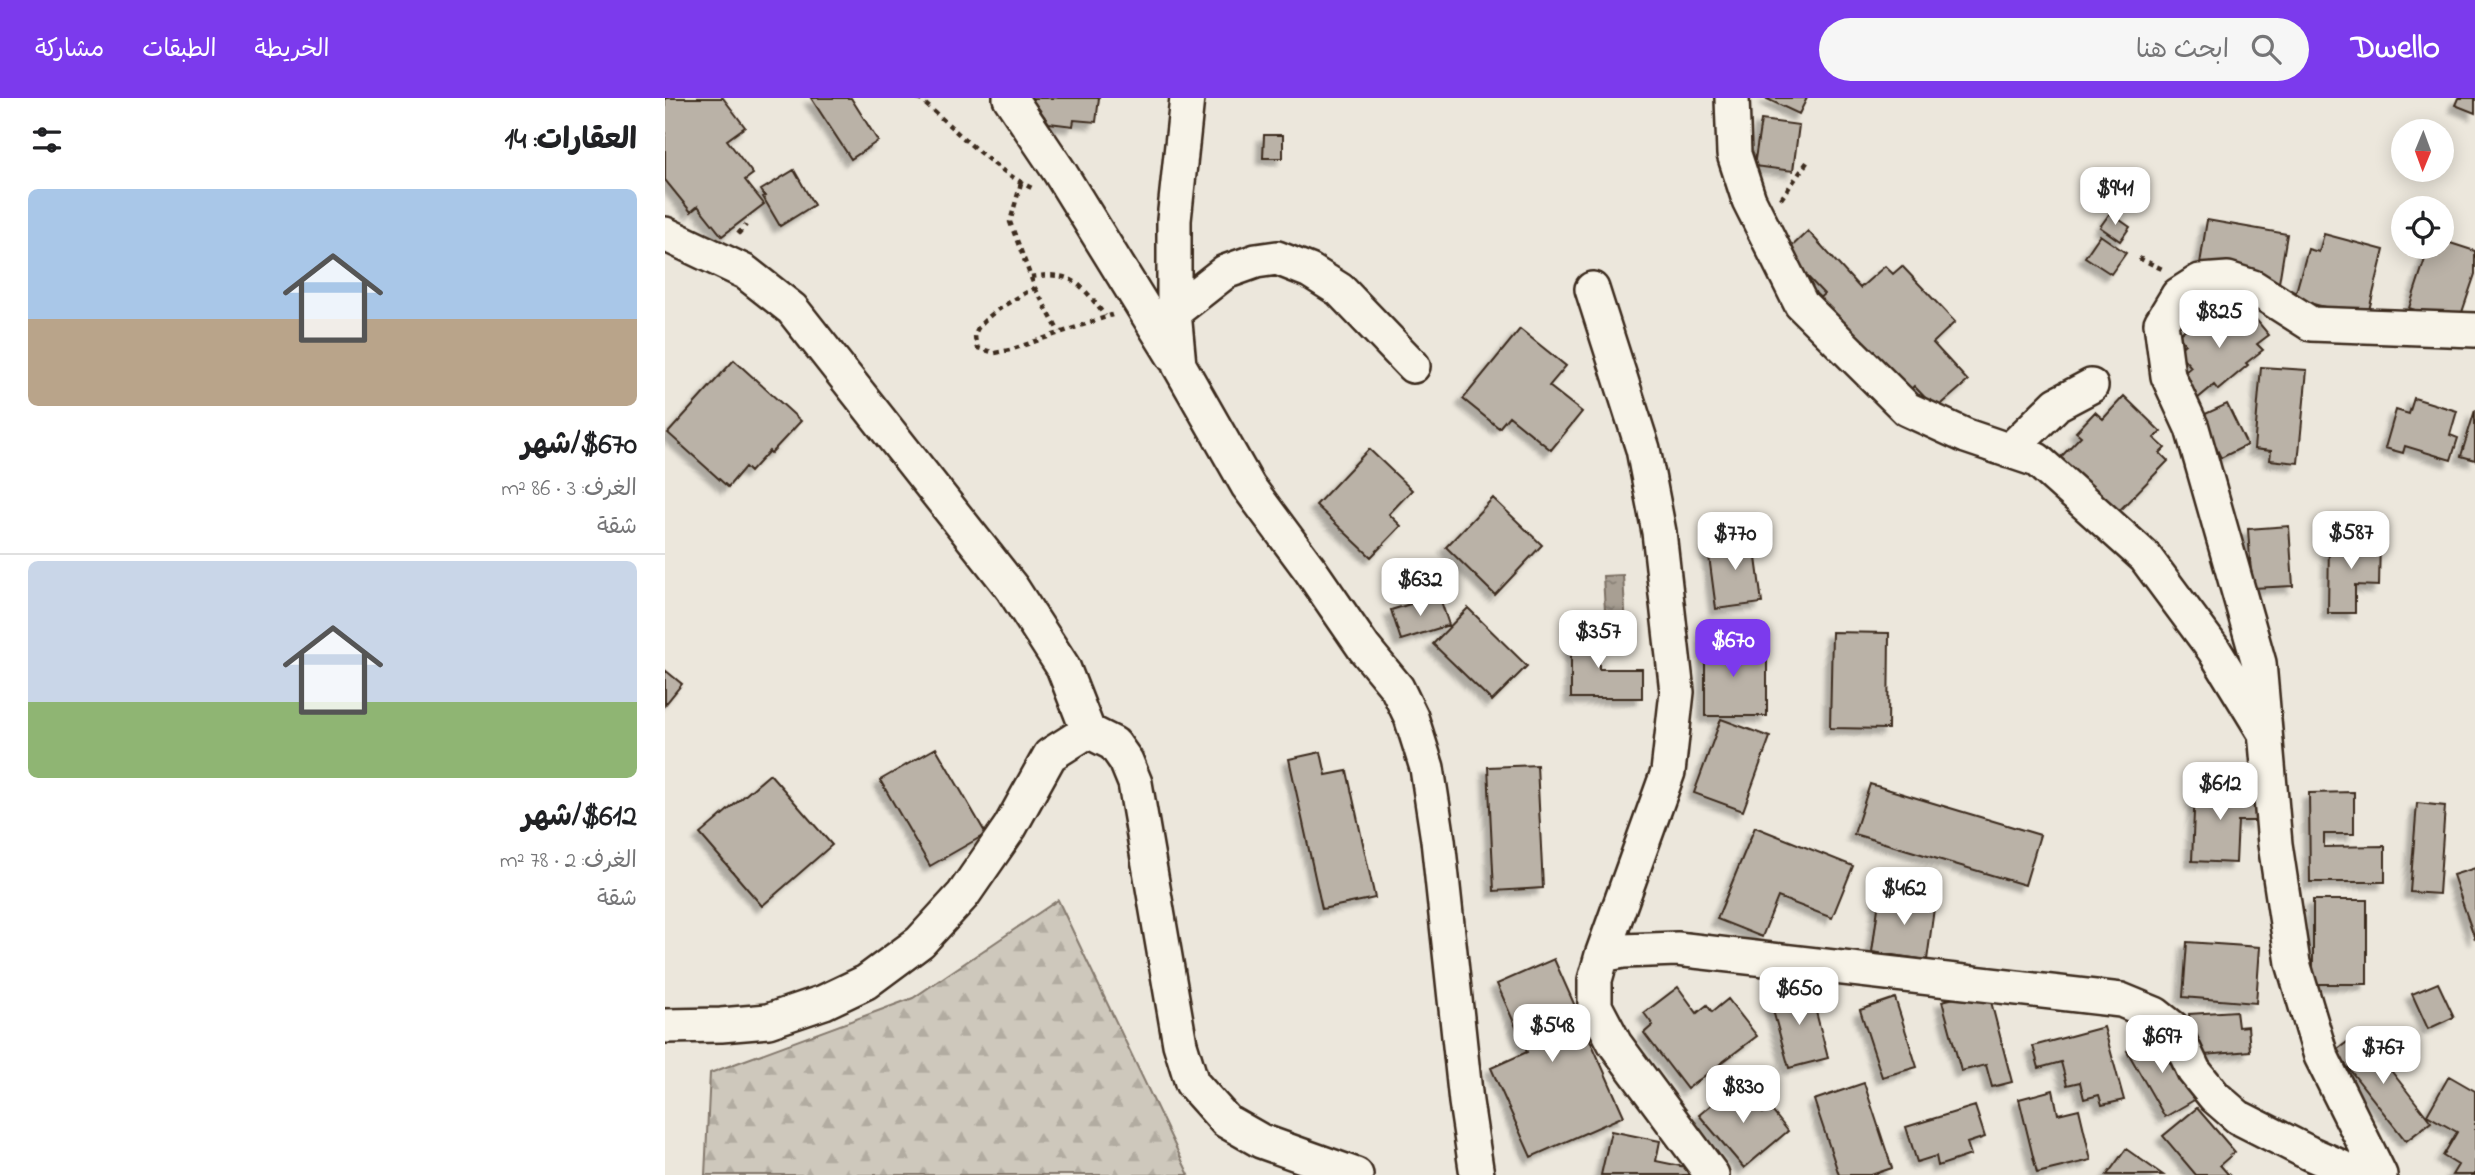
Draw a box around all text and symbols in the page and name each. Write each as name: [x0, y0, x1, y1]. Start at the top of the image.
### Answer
search box: [1819, 18, 2309, 81]
text: Dwello: [2351, 25, 2440, 73]
icon: search: [2247, 30, 2285, 68]
text: ابحث هنا: [2136, 32, 2229, 70]
text: مشاركة: [35, 33, 104, 68]
text: الطبقات: [142, 33, 217, 68]
text: الخريطة: [255, 33, 329, 68]
text: العقارات: 14: [505, 119, 637, 163]
north arrow: [2391, 119, 2453, 182]
map controls: [2391, 119, 2454, 259]
icon: filters: [28, 121, 66, 159]
pin: $941: [2074, 167, 2156, 227]
text: $941: [2096, 173, 2134, 206]
button: locate: [2391, 196, 2454, 259]
icon: home: [270, 235, 396, 361]
pin: $825: [2178, 290, 2260, 350]
text: $825: [2195, 296, 2243, 329]
text: $670/شهر: [521, 424, 637, 468]
text: الغرف: 3 · 86 m²: [501, 473, 637, 506]
text: شقة: [597, 511, 637, 544]
pin: $770: [1694, 512, 1776, 572]
pin: $587: [2310, 512, 2392, 571]
text: $587: [2328, 517, 2374, 550]
text: $770: [1714, 518, 1756, 551]
pin: $632: [1379, 559, 1461, 618]
text: $632: [1398, 564, 1442, 597]
icon: home: [270, 607, 396, 733]
pin: $357: [1557, 610, 1639, 670]
text: $357: [1575, 616, 1621, 649]
pin: $670: [1692, 620, 1774, 679]
text: $670: [1711, 625, 1755, 658]
pin: $612: [2179, 762, 2261, 822]
text: $612: [2199, 768, 2241, 801]
text: $612/شهر: [522, 796, 637, 840]
text: الغرف: 2 · 78 m²: [500, 845, 637, 878]
pin: $462: [1863, 868, 1945, 927]
text: $462: [1882, 873, 1926, 906]
text: شقة: [597, 883, 637, 916]
pin: $650: [1758, 968, 1840, 1027]
text: $650: [1775, 973, 1823, 1006]
pin: $548: [1511, 1004, 1593, 1064]
text: $548: [1529, 1010, 1575, 1043]
pin: $697: [2121, 1016, 2203, 1075]
text: $697: [2142, 1021, 2182, 1054]
pin: $767: [2342, 1026, 2424, 1086]
text: $767: [2362, 1032, 2405, 1065]
pin: $830: [1702, 1066, 1784, 1125]
text: $830: [1722, 1071, 1764, 1104]

